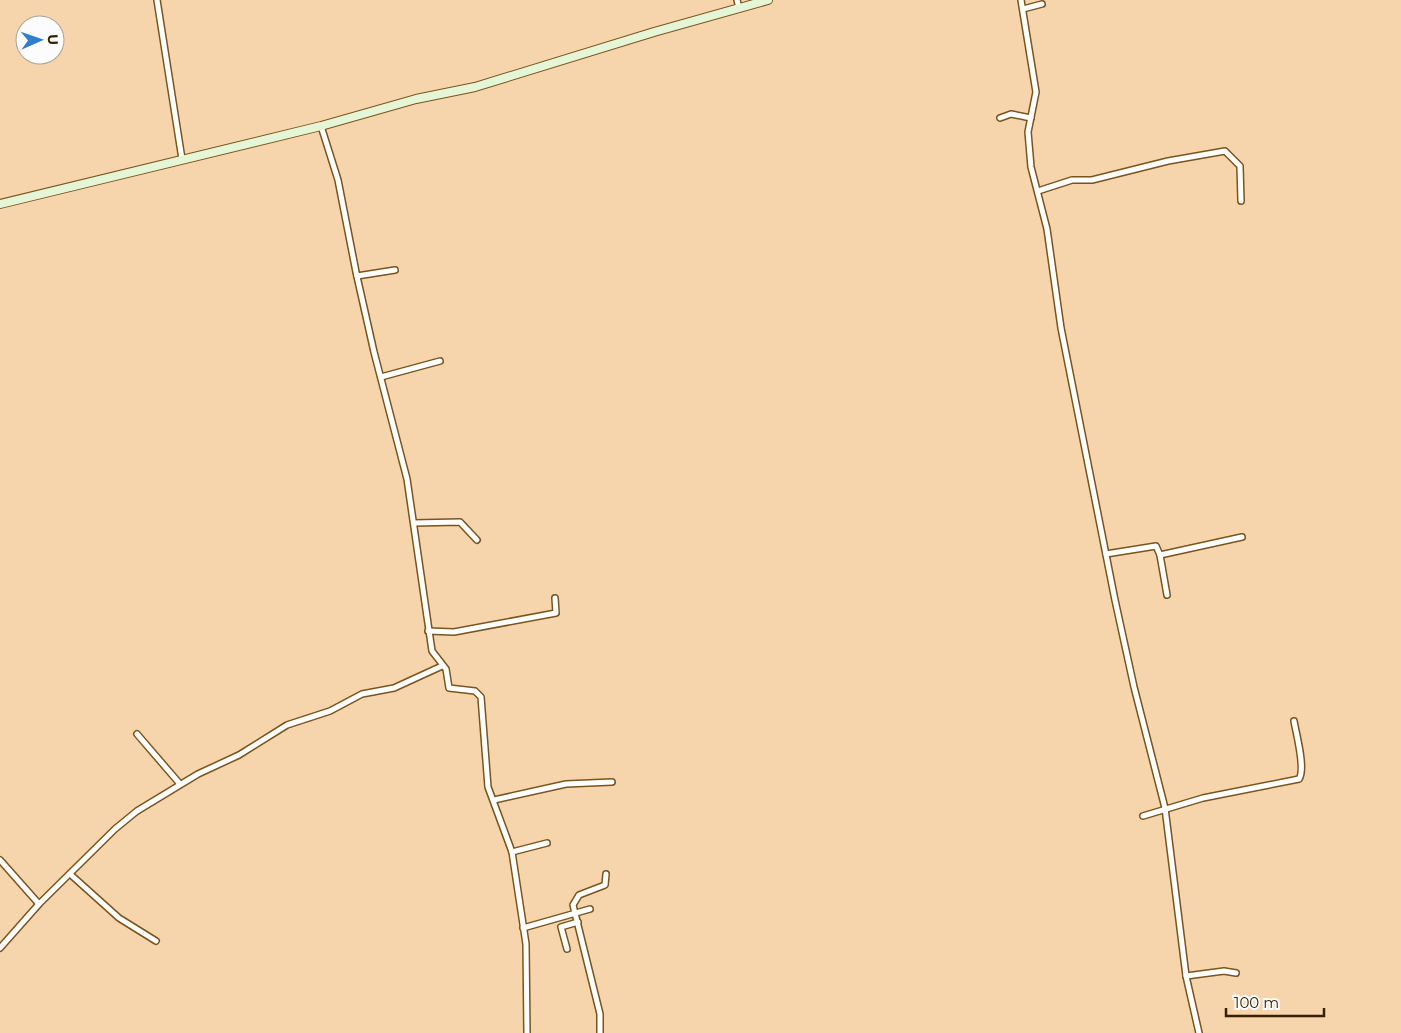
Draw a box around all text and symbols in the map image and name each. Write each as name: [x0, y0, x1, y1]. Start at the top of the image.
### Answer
north arrow: [15, 15, 65, 65]
text: U: [44, 34, 62, 45]
scale bar: [1226, 986, 1324, 1018]
text: 100 m: [1234, 993, 1279, 1012]

